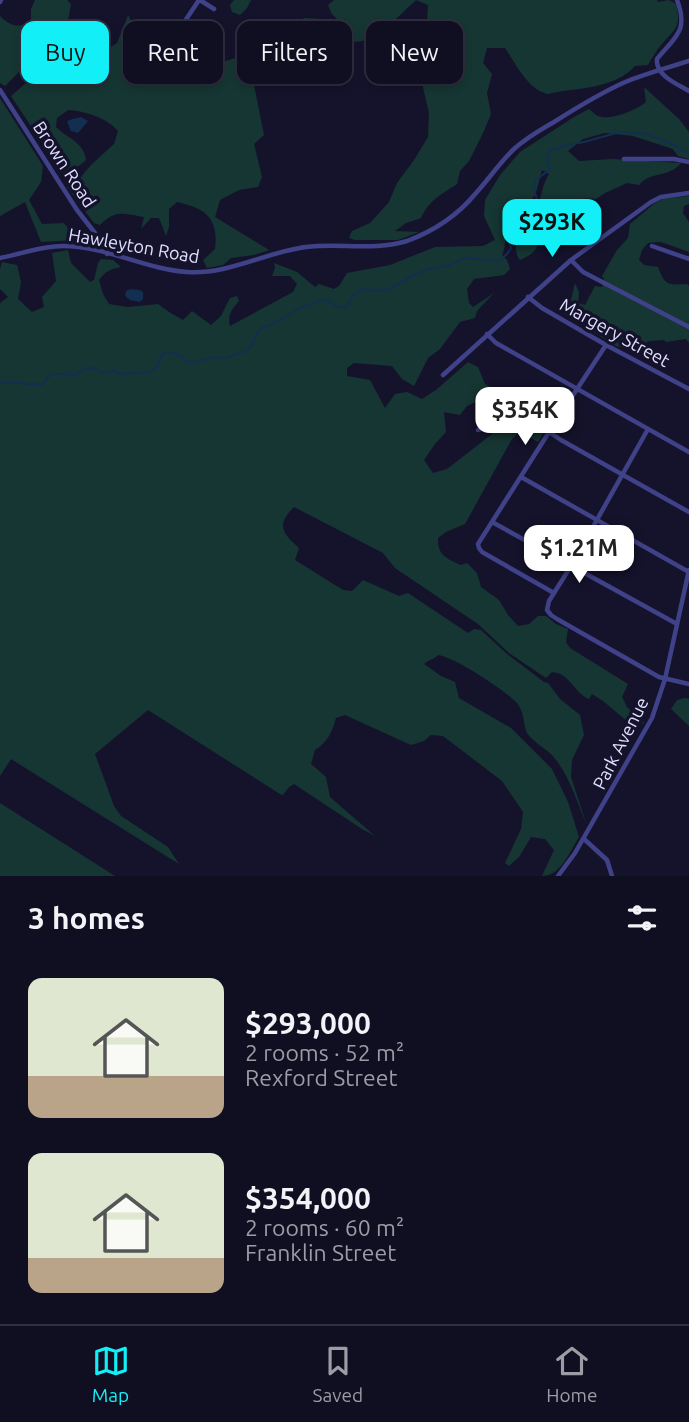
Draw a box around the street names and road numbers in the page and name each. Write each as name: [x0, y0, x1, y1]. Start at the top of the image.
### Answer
street label: Brown Road: [30, 117, 100, 211]
street label: Hawleyton Road: [67, 224, 201, 266]
street label: Margery Street: [557, 294, 673, 370]
street label: Park Avenue: [588, 694, 652, 792]

